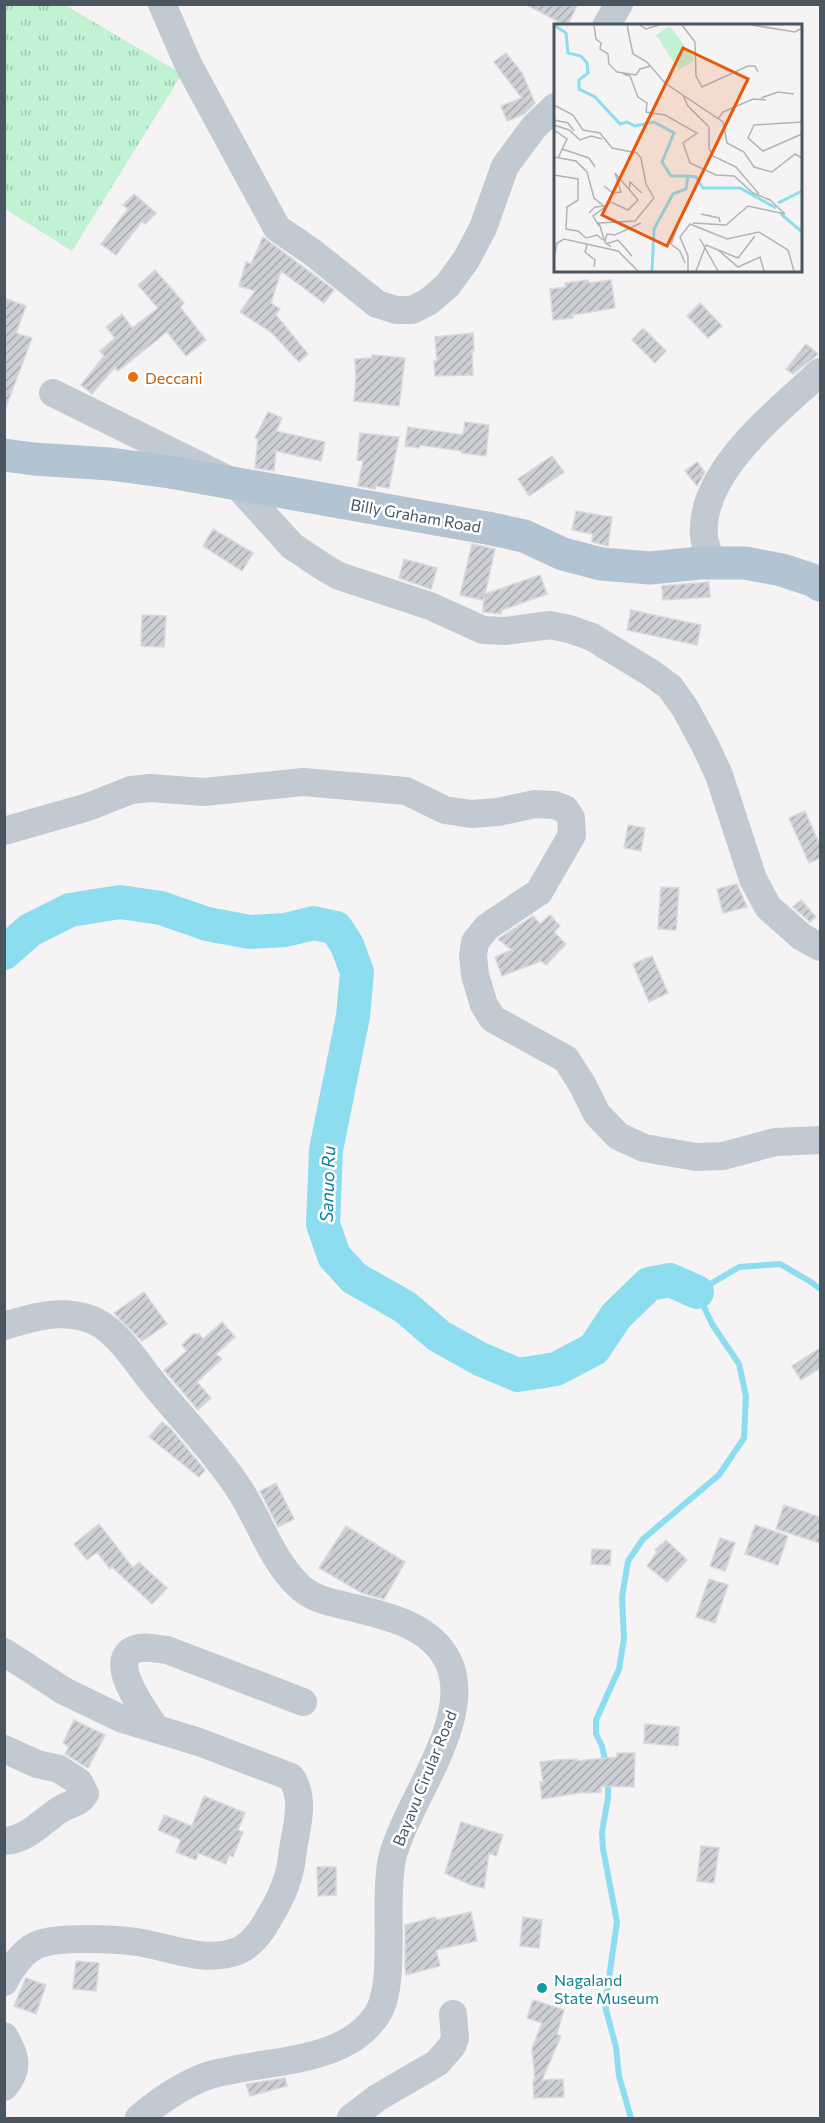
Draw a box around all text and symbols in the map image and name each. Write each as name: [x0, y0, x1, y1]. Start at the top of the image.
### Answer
inset map: [554, 24, 801, 272]
place label: Deccani: [145, 368, 203, 387]
marker: Deccani: [126, 370, 140, 384]
street label: Billy Graham Road: [349, 494, 483, 536]
water label: Sanuo Ru: [315, 1145, 339, 1223]
street label: Bayavu Cirular Road: [388, 1707, 460, 1849]
place label: Nagaland State Museum: [554, 1970, 659, 2007]
marker: Nagaland State Museum: [535, 1981, 549, 1995]

